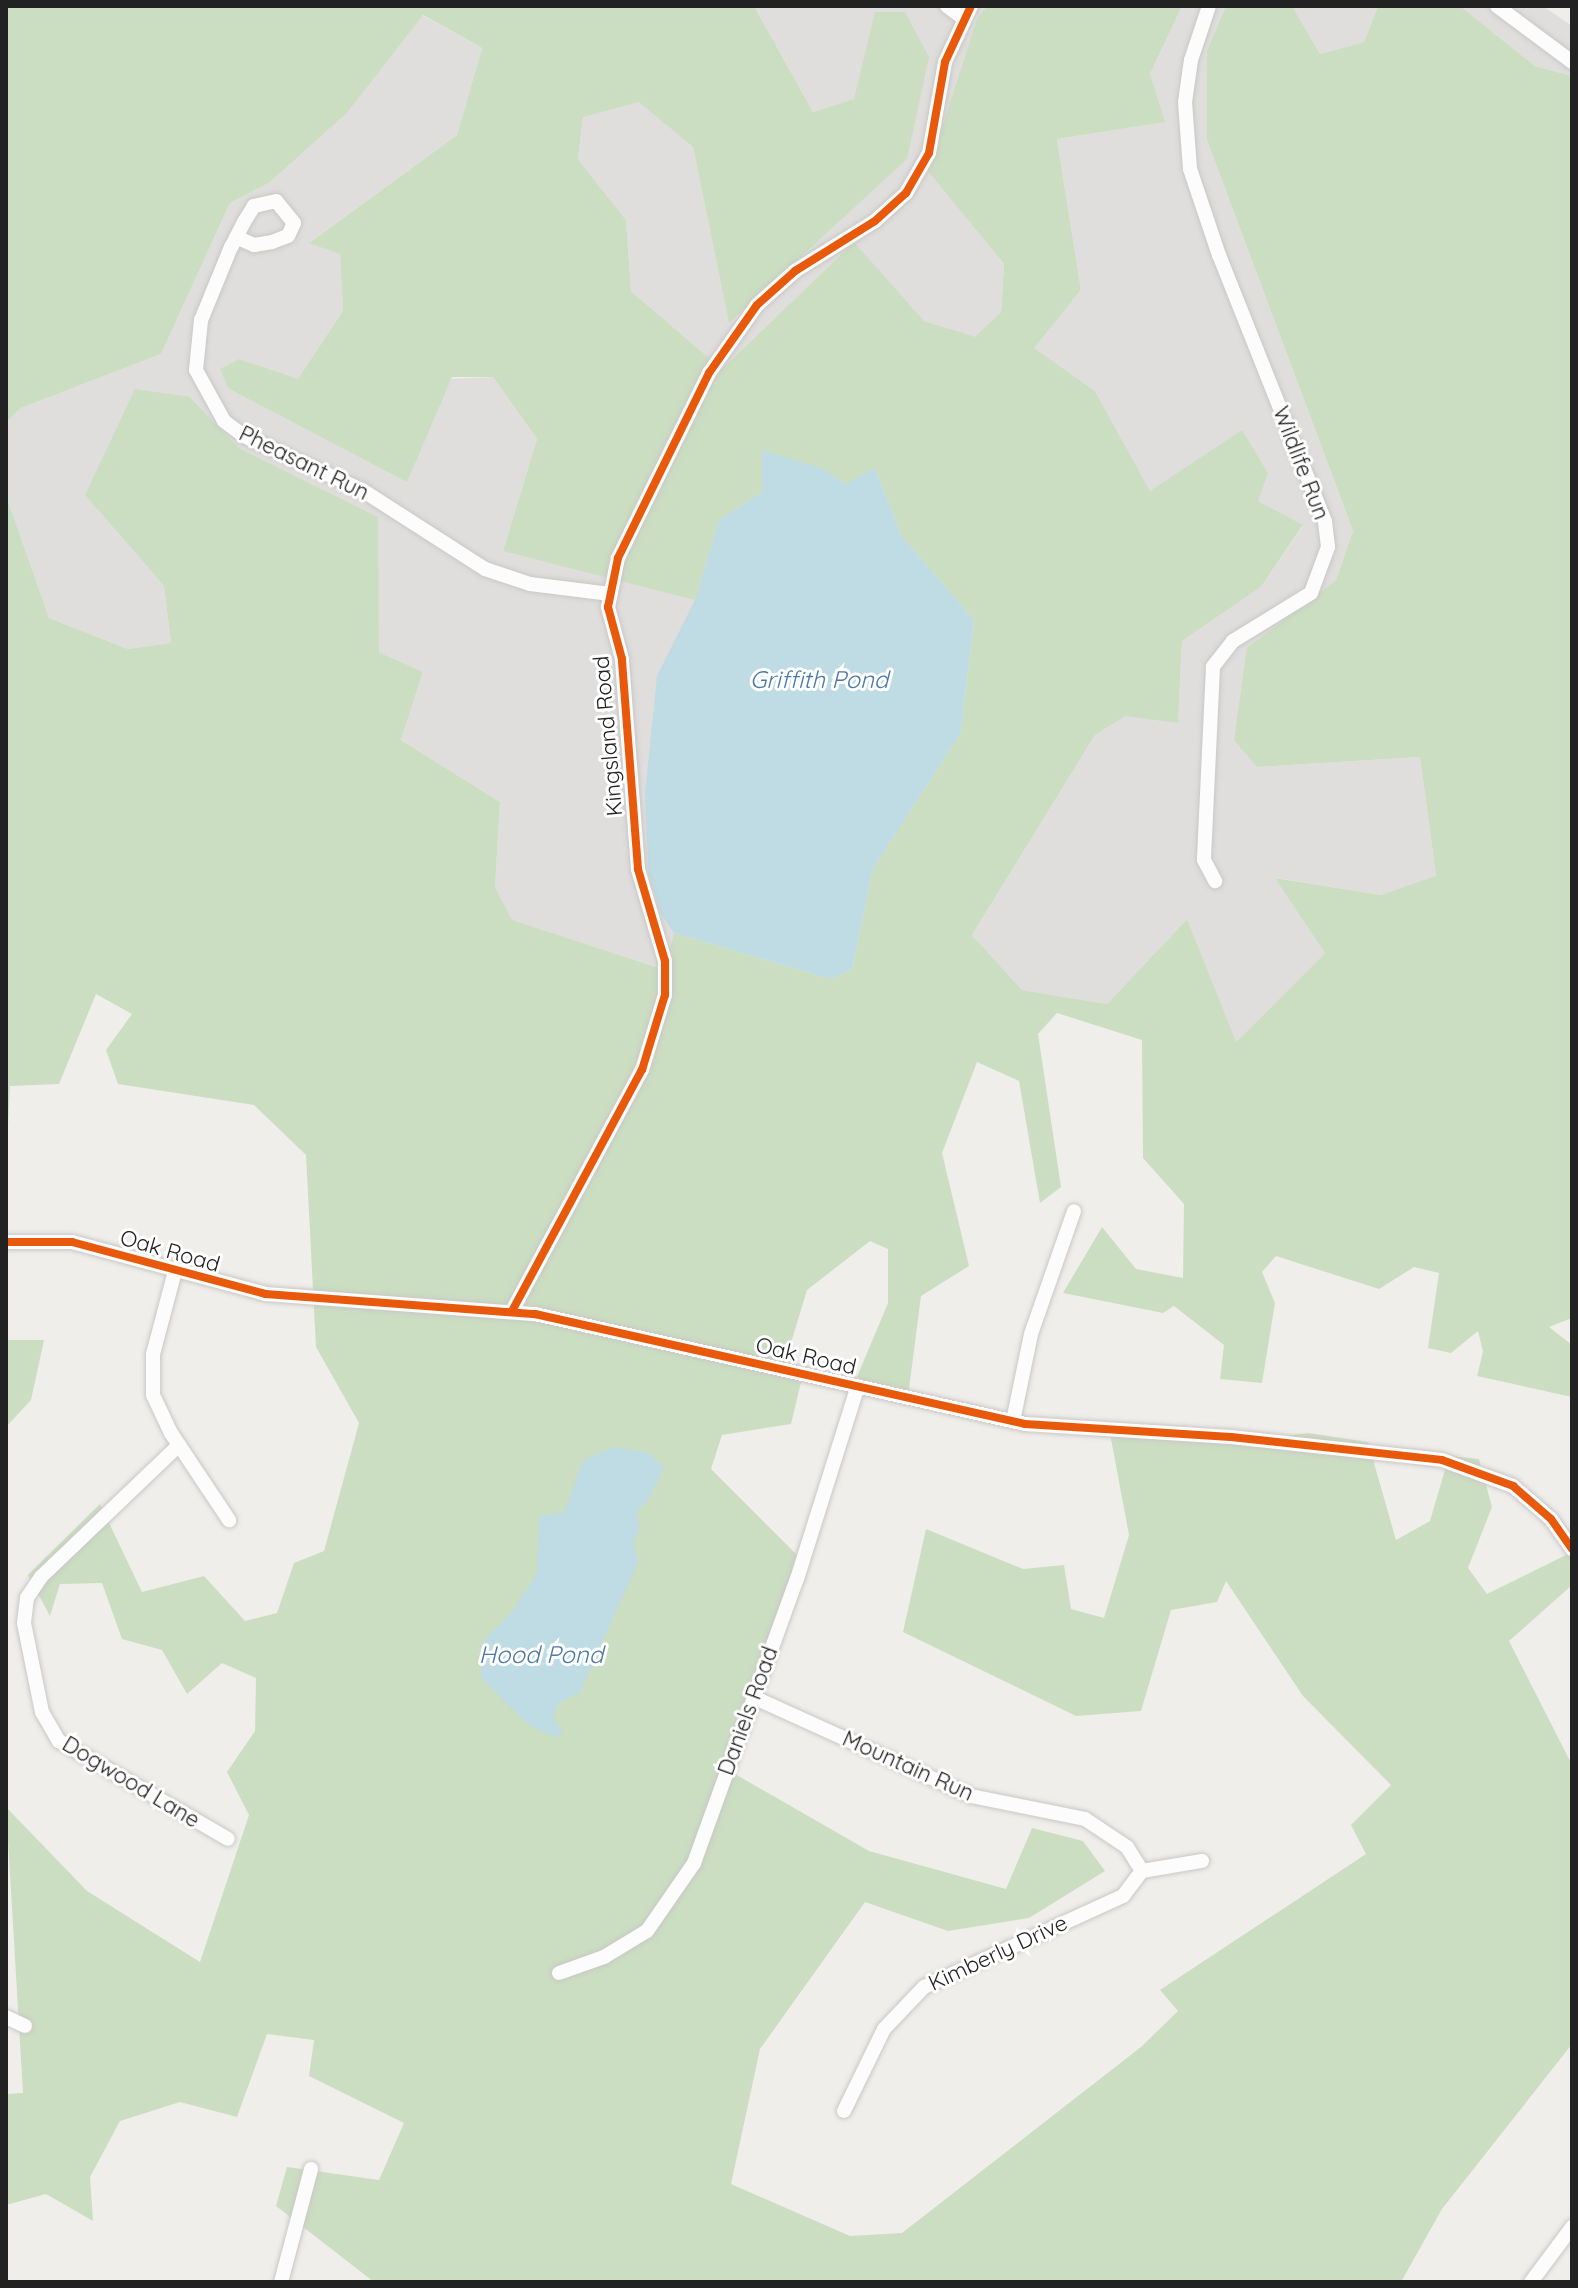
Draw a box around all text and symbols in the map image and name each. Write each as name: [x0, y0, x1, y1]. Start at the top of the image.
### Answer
street label: Wildlife Run: [1267, 403, 1335, 523]
street label: Pheasant Run: [235, 420, 373, 506]
street label: Kingsland Road: [588, 655, 628, 817]
water label: Griffith Pond: [750, 666, 888, 694]
street label: Oak Road: [117, 1224, 223, 1278]
street label: Oak Road: [753, 1332, 859, 1380]
water label: Hood Pond: [479, 1641, 603, 1669]
street label: Daniels Road: [713, 1643, 783, 1779]
street label: Mountain Run: [838, 1725, 978, 1807]
street label: Dogwood Lane: [57, 1731, 205, 1833]
street label: Kimberly Drive: [924, 1909, 1072, 1997]

